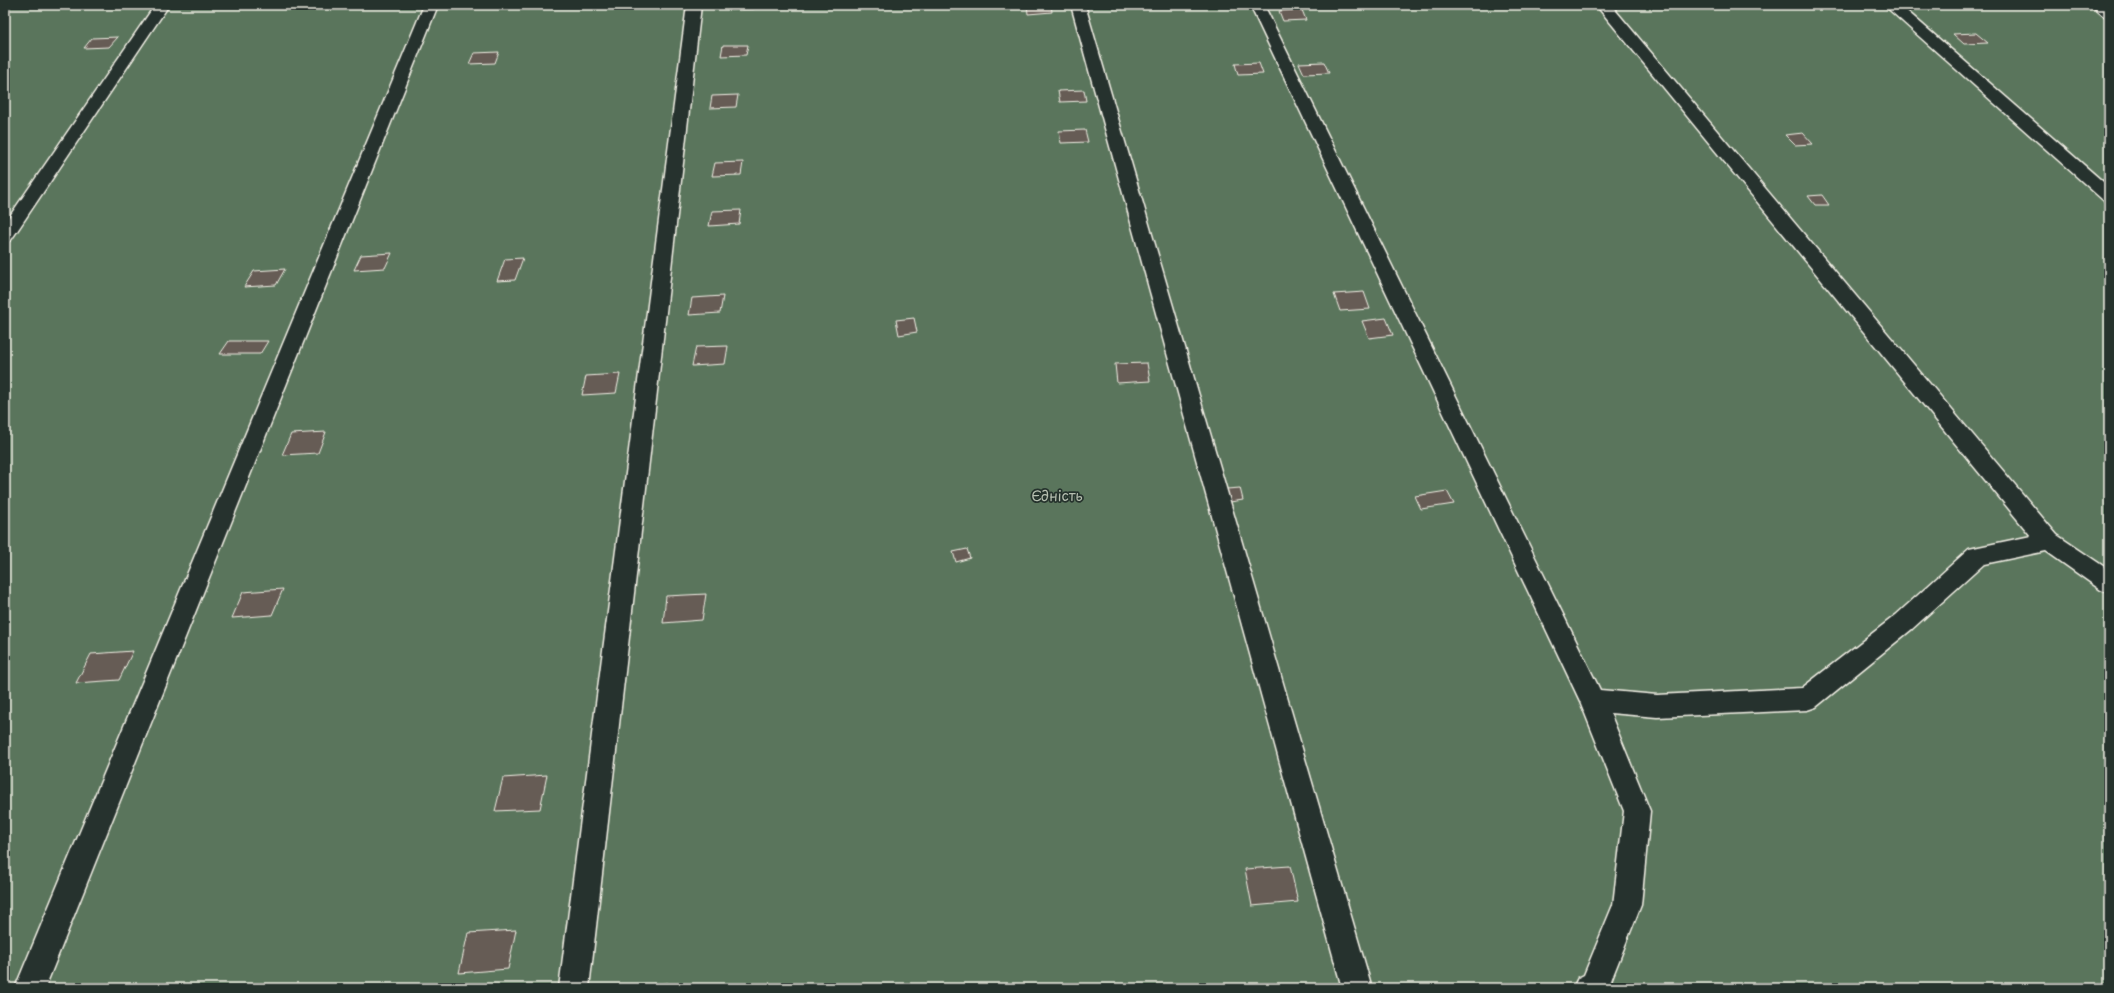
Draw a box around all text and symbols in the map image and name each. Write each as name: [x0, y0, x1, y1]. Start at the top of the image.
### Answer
park label: Єдність: [1031, 485, 1083, 506]

